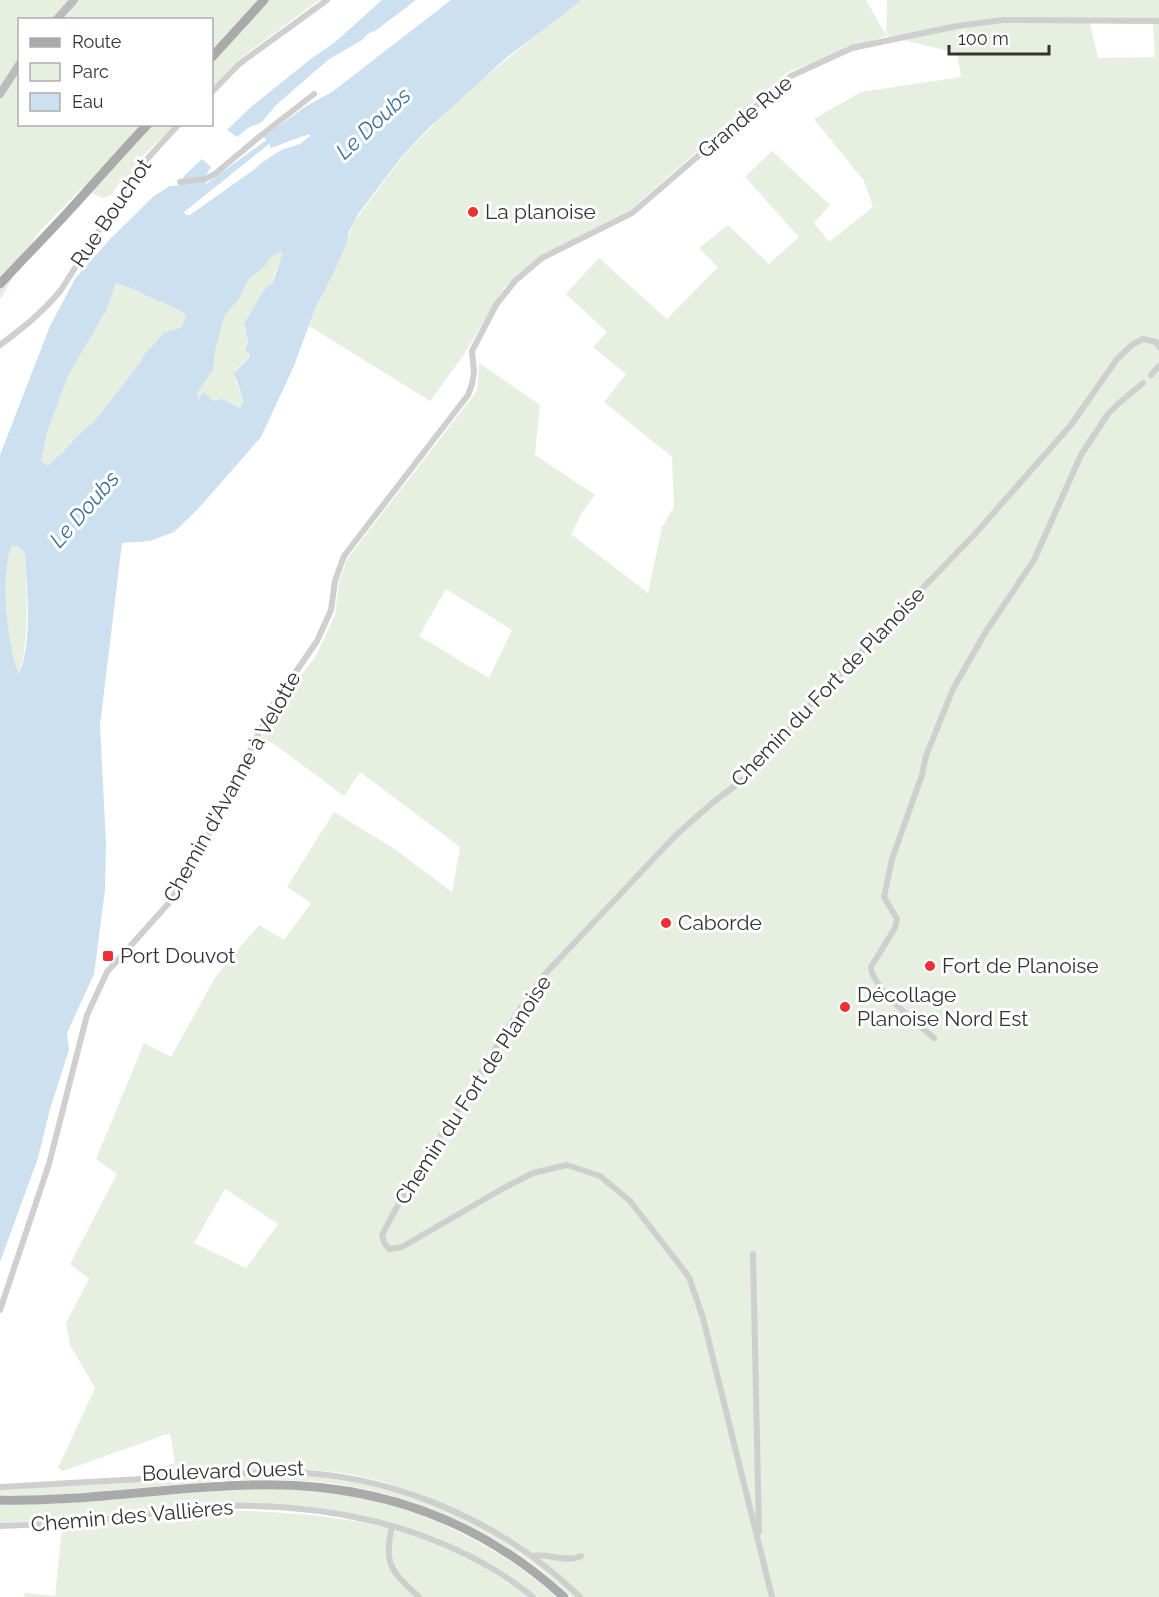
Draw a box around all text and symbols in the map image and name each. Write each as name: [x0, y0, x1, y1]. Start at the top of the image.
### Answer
legend: [18, 18, 213, 126]
scale bar: [949, 18, 1050, 56]
text: 100 m: [958, 28, 1009, 49]
text: Route: [72, 31, 122, 52]
text: Parc: [72, 61, 109, 82]
street label: Grande Rue: [693, 70, 797, 163]
water label: Le Doubs: [330, 82, 416, 164]
text: Eau: [72, 91, 103, 112]
street label: Rue Bouchot: [65, 154, 156, 272]
place label: La planoise: [485, 199, 596, 224]
marker: La planoise: [466, 205, 480, 219]
water label: Le Doubs: [44, 466, 124, 552]
street label: Chemin du Fort de Planoise: [726, 582, 930, 792]
street label: Chemin d'Avanne à Velotte: [158, 667, 305, 906]
place label: Caborde: [678, 910, 762, 935]
marker: Caborde: [659, 916, 673, 930]
place label: Port Douvot: [120, 943, 235, 968]
marker: Port Douvot: [101, 949, 115, 963]
place label: Fort de Planoise: [942, 953, 1099, 978]
marker: Fort de Planoise: [923, 959, 937, 973]
street label: Chemin du Fort de Planoise: [389, 971, 556, 1209]
place label: Décollage Planoise Nord Est: [857, 982, 1028, 1031]
marker: Décollage Planoise Nord Est: [838, 1000, 852, 1014]
street label: Boulevard Ouest: [141, 1455, 305, 1486]
street label: Chemin des Vallières: [30, 1494, 234, 1537]

